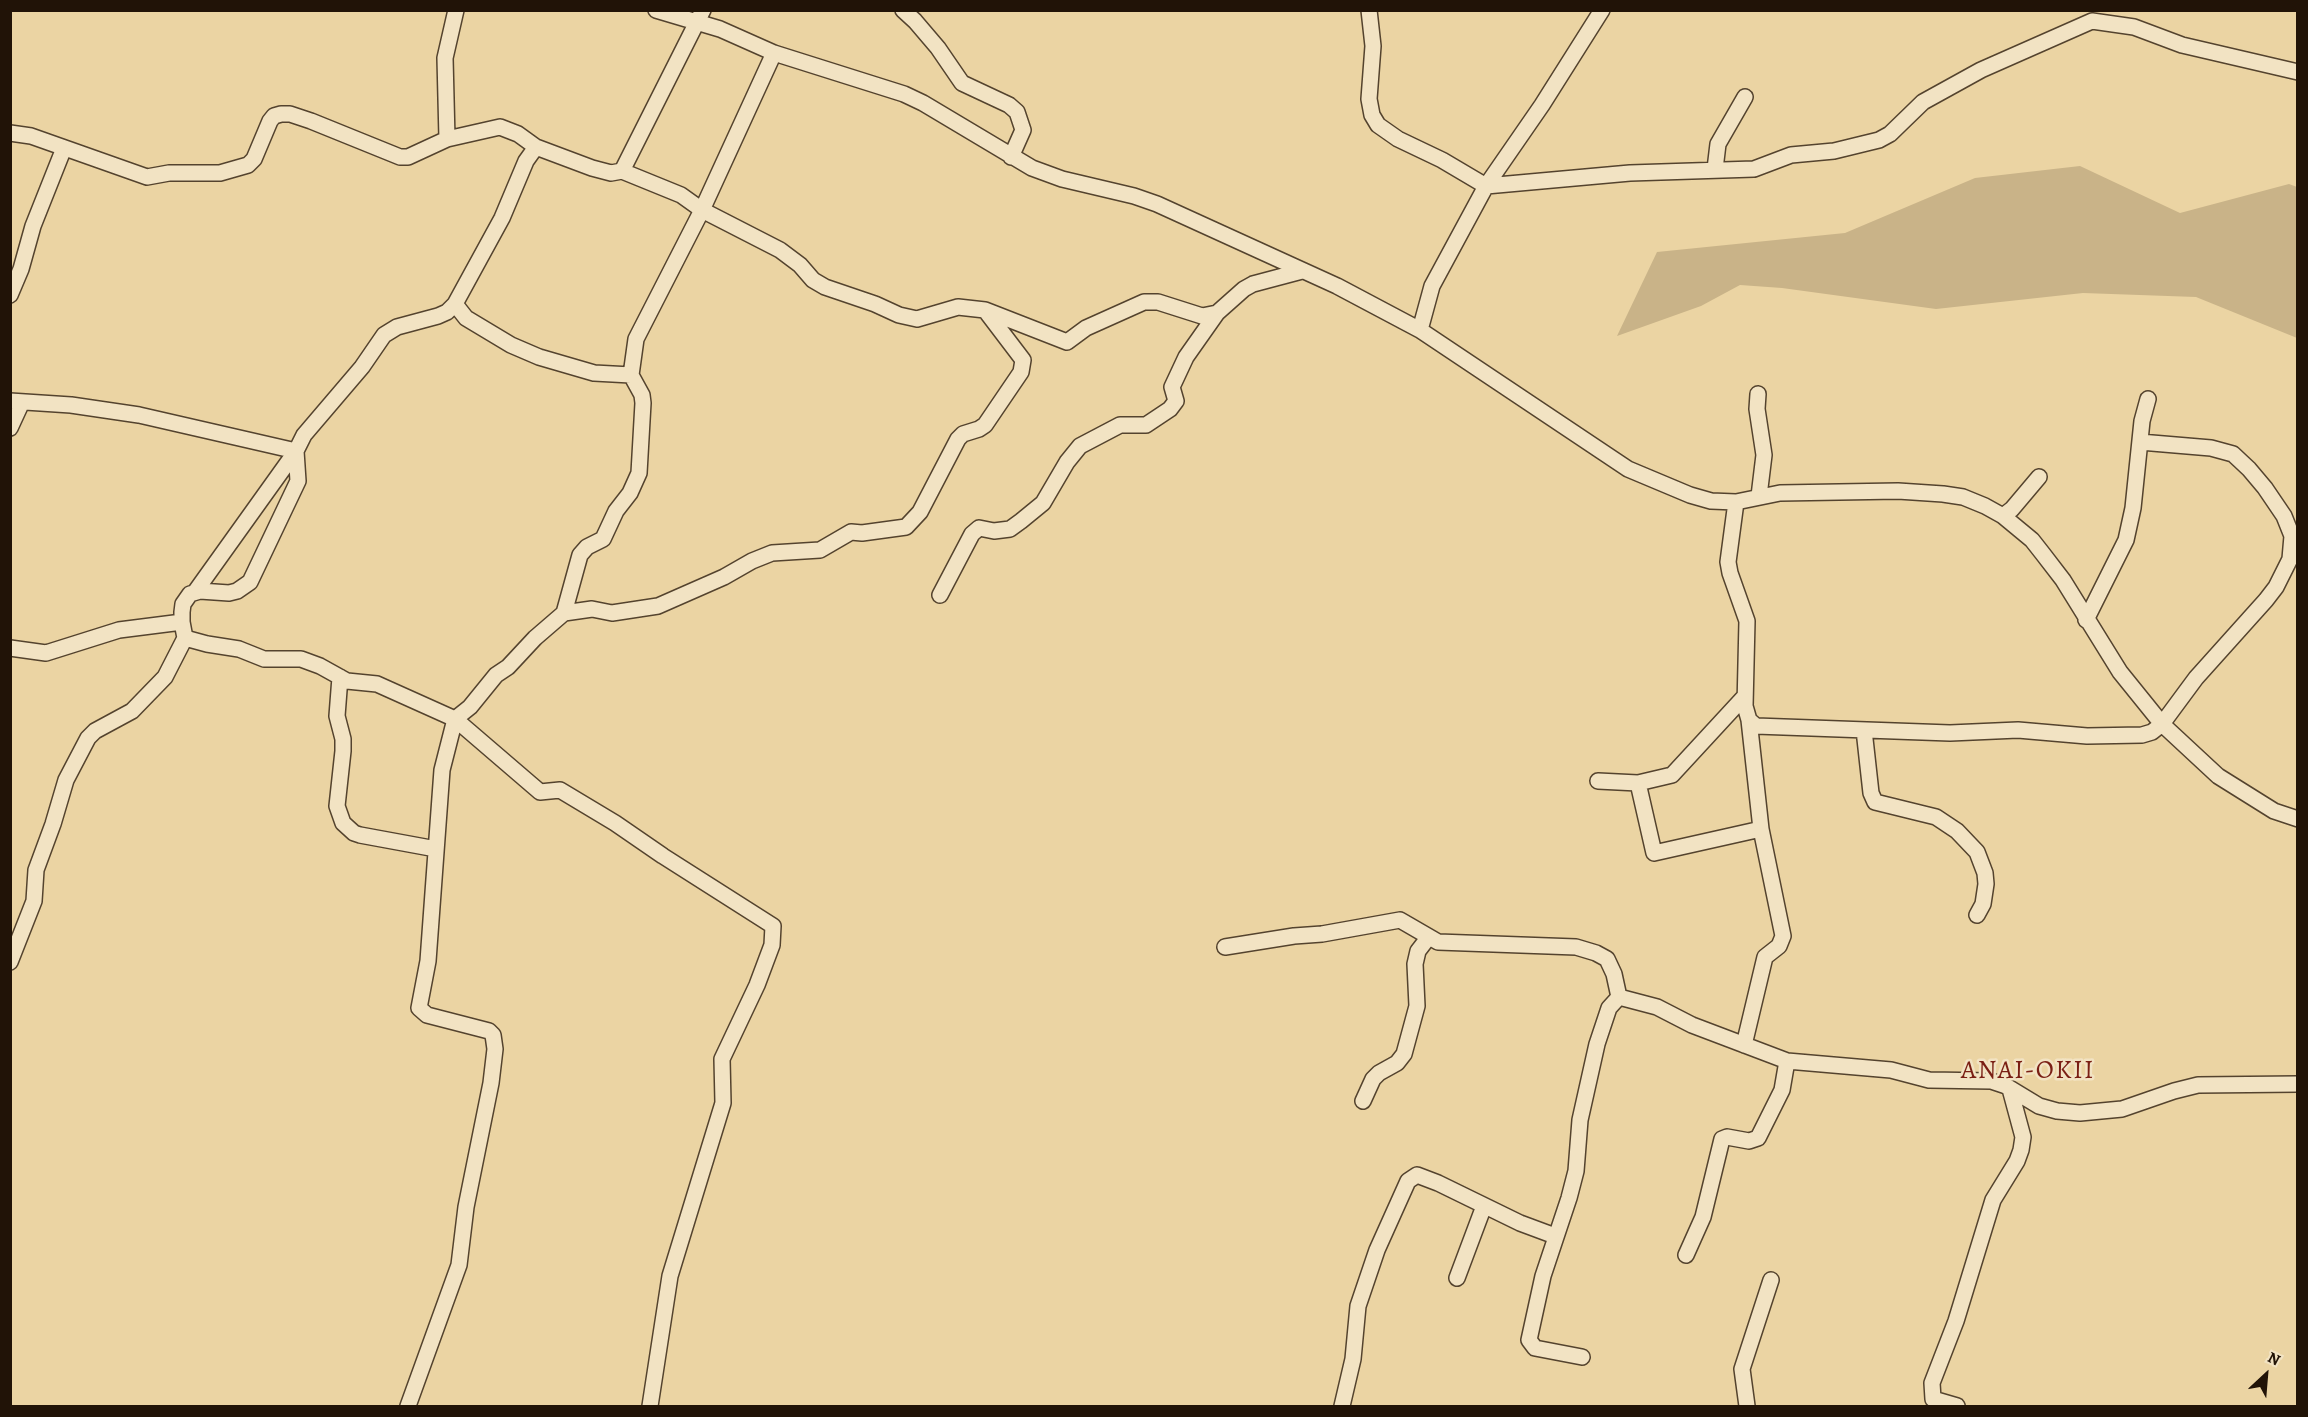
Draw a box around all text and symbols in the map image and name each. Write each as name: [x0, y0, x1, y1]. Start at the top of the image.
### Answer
district label: ANAI-OKII: [1961, 1056, 2095, 1088]
north arrow: [2236, 1345, 2296, 1405]
text: N: [2264, 1346, 2284, 1371]

